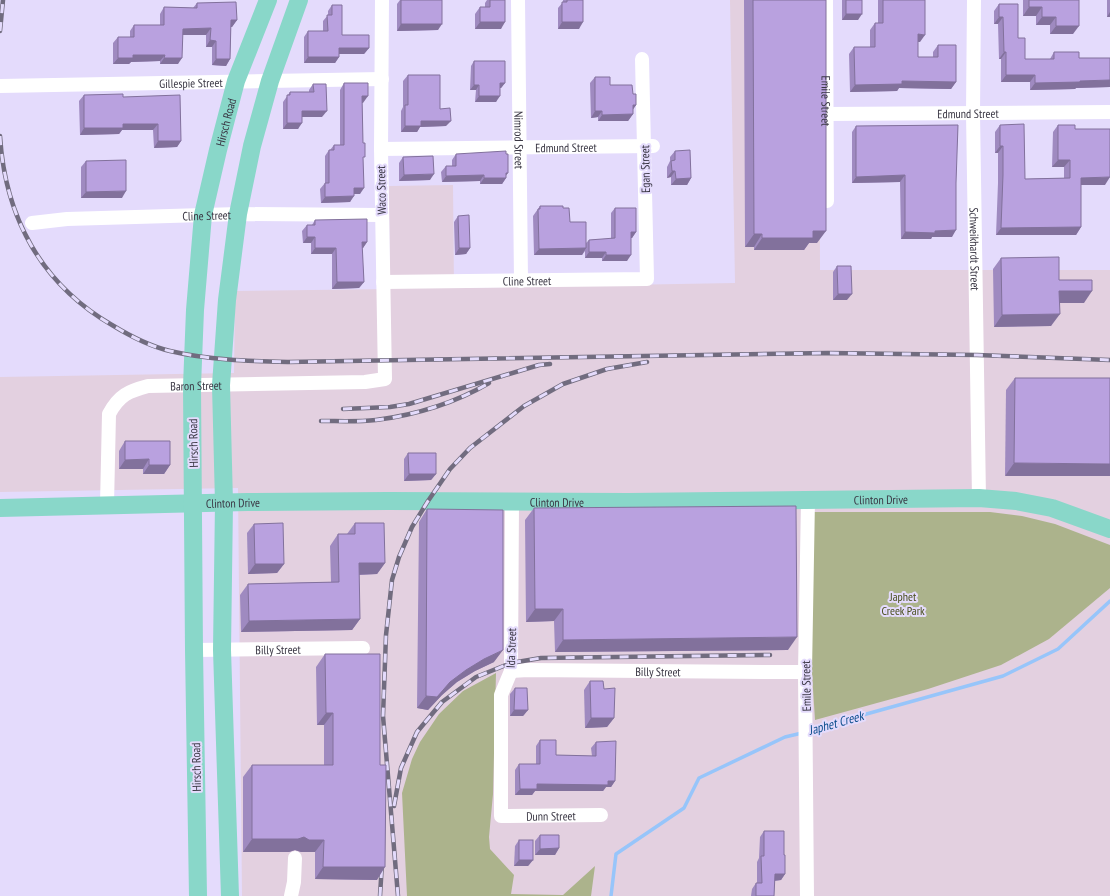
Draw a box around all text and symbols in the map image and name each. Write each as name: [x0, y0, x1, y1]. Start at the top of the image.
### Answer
street label: Gillespie Street: [159, 74, 223, 91]
street label: Emile Street: [819, 76, 834, 127]
street label: Hirsch Road: [212, 96, 239, 148]
street label: Edmund Street: [937, 105, 999, 121]
street label: Nimrod Street: [512, 111, 527, 170]
street label: Edmund Street: [535, 139, 597, 155]
street label: Egan Street: [637, 144, 653, 193]
street label: Waco Street: [373, 165, 389, 215]
street label: Cline Street: [182, 207, 232, 223]
street label: Schweikhardt Street: [967, 207, 983, 291]
street label: Cline Street: [503, 273, 552, 288]
street label: Baron Street: [170, 377, 223, 393]
street label: Hirsch Road: [185, 418, 201, 468]
street label: Clinton Drive: [854, 491, 908, 507]
street label: Clinton Drive: [206, 494, 260, 510]
street label: Clinton Drive: [530, 494, 584, 509]
park label: Japhet Creek Park: [881, 589, 925, 618]
street label: Ida Street: [503, 627, 519, 668]
street label: Billy Street: [255, 641, 302, 657]
street label: Emile Street: [798, 660, 814, 711]
street label: Billy Street: [635, 663, 681, 679]
water label: Japhet Creek: [806, 707, 867, 739]
street label: Hirsch Road: [188, 742, 204, 792]
street label: Dunn Street: [526, 808, 577, 823]

